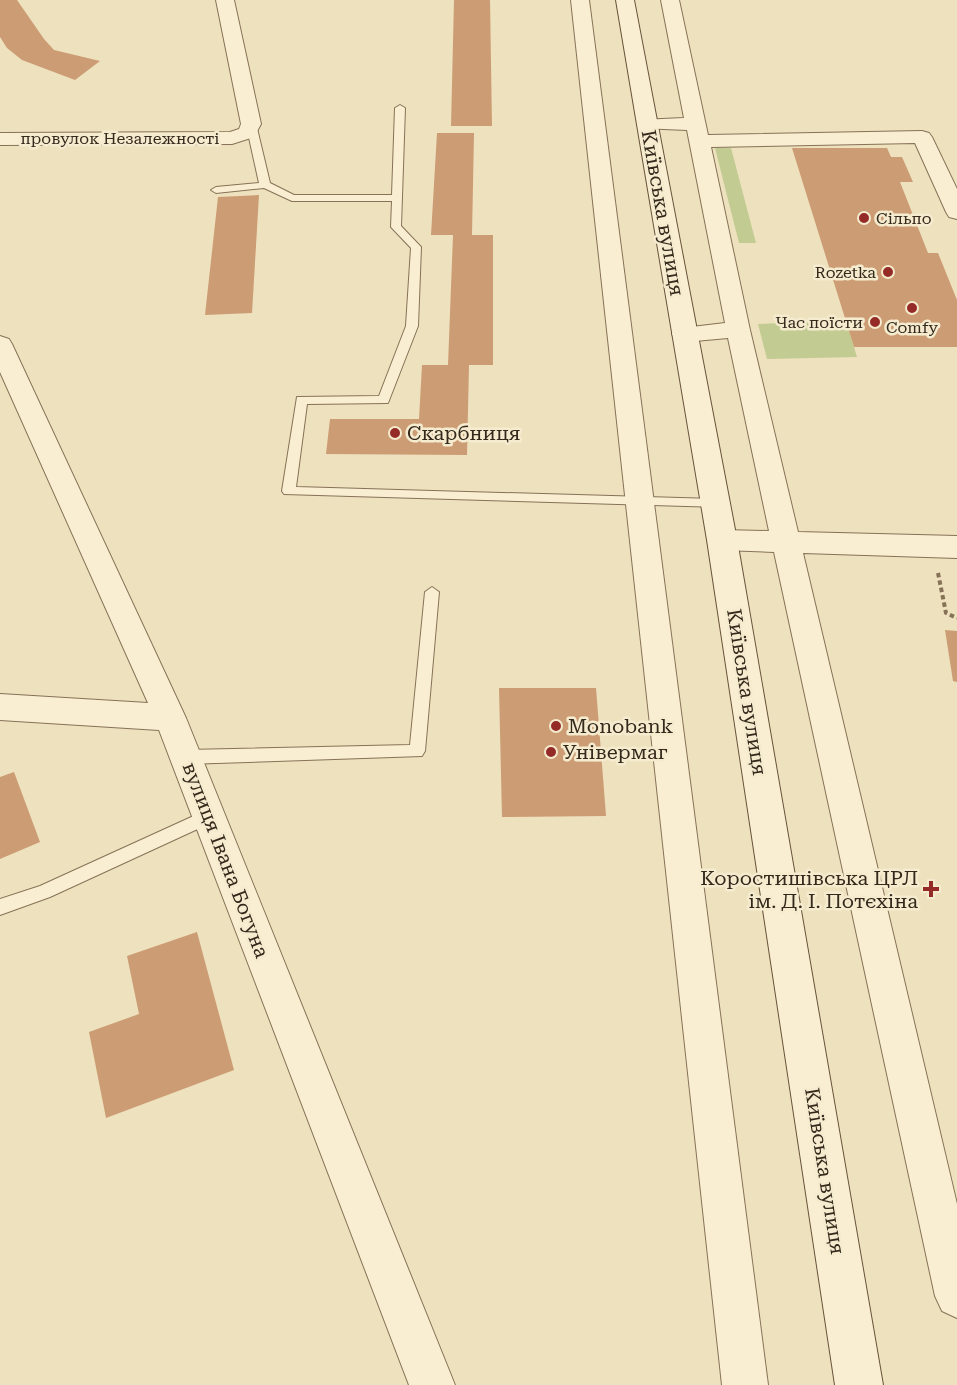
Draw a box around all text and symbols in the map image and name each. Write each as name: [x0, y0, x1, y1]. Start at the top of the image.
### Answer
street label: Київська вулиця: [637, 128, 689, 298]
street label: провулок Незалежності: [21, 129, 219, 148]
place label: Сільпо: [876, 209, 932, 228]
marker: Сільпо: [857, 211, 871, 225]
place label: Rozetka: [815, 263, 876, 282]
marker: Rozetka: [881, 265, 895, 279]
marker: Comfy: [905, 301, 919, 315]
place label: Час поїсти: [775, 313, 863, 332]
marker: Час поїсти: [868, 315, 882, 329]
place label: Comfy: [886, 318, 939, 337]
place label: Скарбниця: [407, 421, 520, 445]
marker: Скарбниця: [388, 426, 402, 440]
street label: Київська вулиця: [722, 607, 772, 777]
place label: Monobank: [568, 714, 673, 738]
marker: Monobank: [549, 719, 563, 733]
place label: Універмаг: [563, 740, 668, 764]
marker: Універмаг: [544, 745, 558, 759]
street label: вулиця Івана Богуна: [178, 759, 274, 961]
place label: Коростишівська ЦРЛ ім. Д. І. Потєхіна: [700, 866, 918, 913]
marker: Коростишівська ЦРЛ ім. Д. І. Потєхіна: [922, 880, 940, 898]
street label: Київська вулиця: [800, 1086, 850, 1256]

